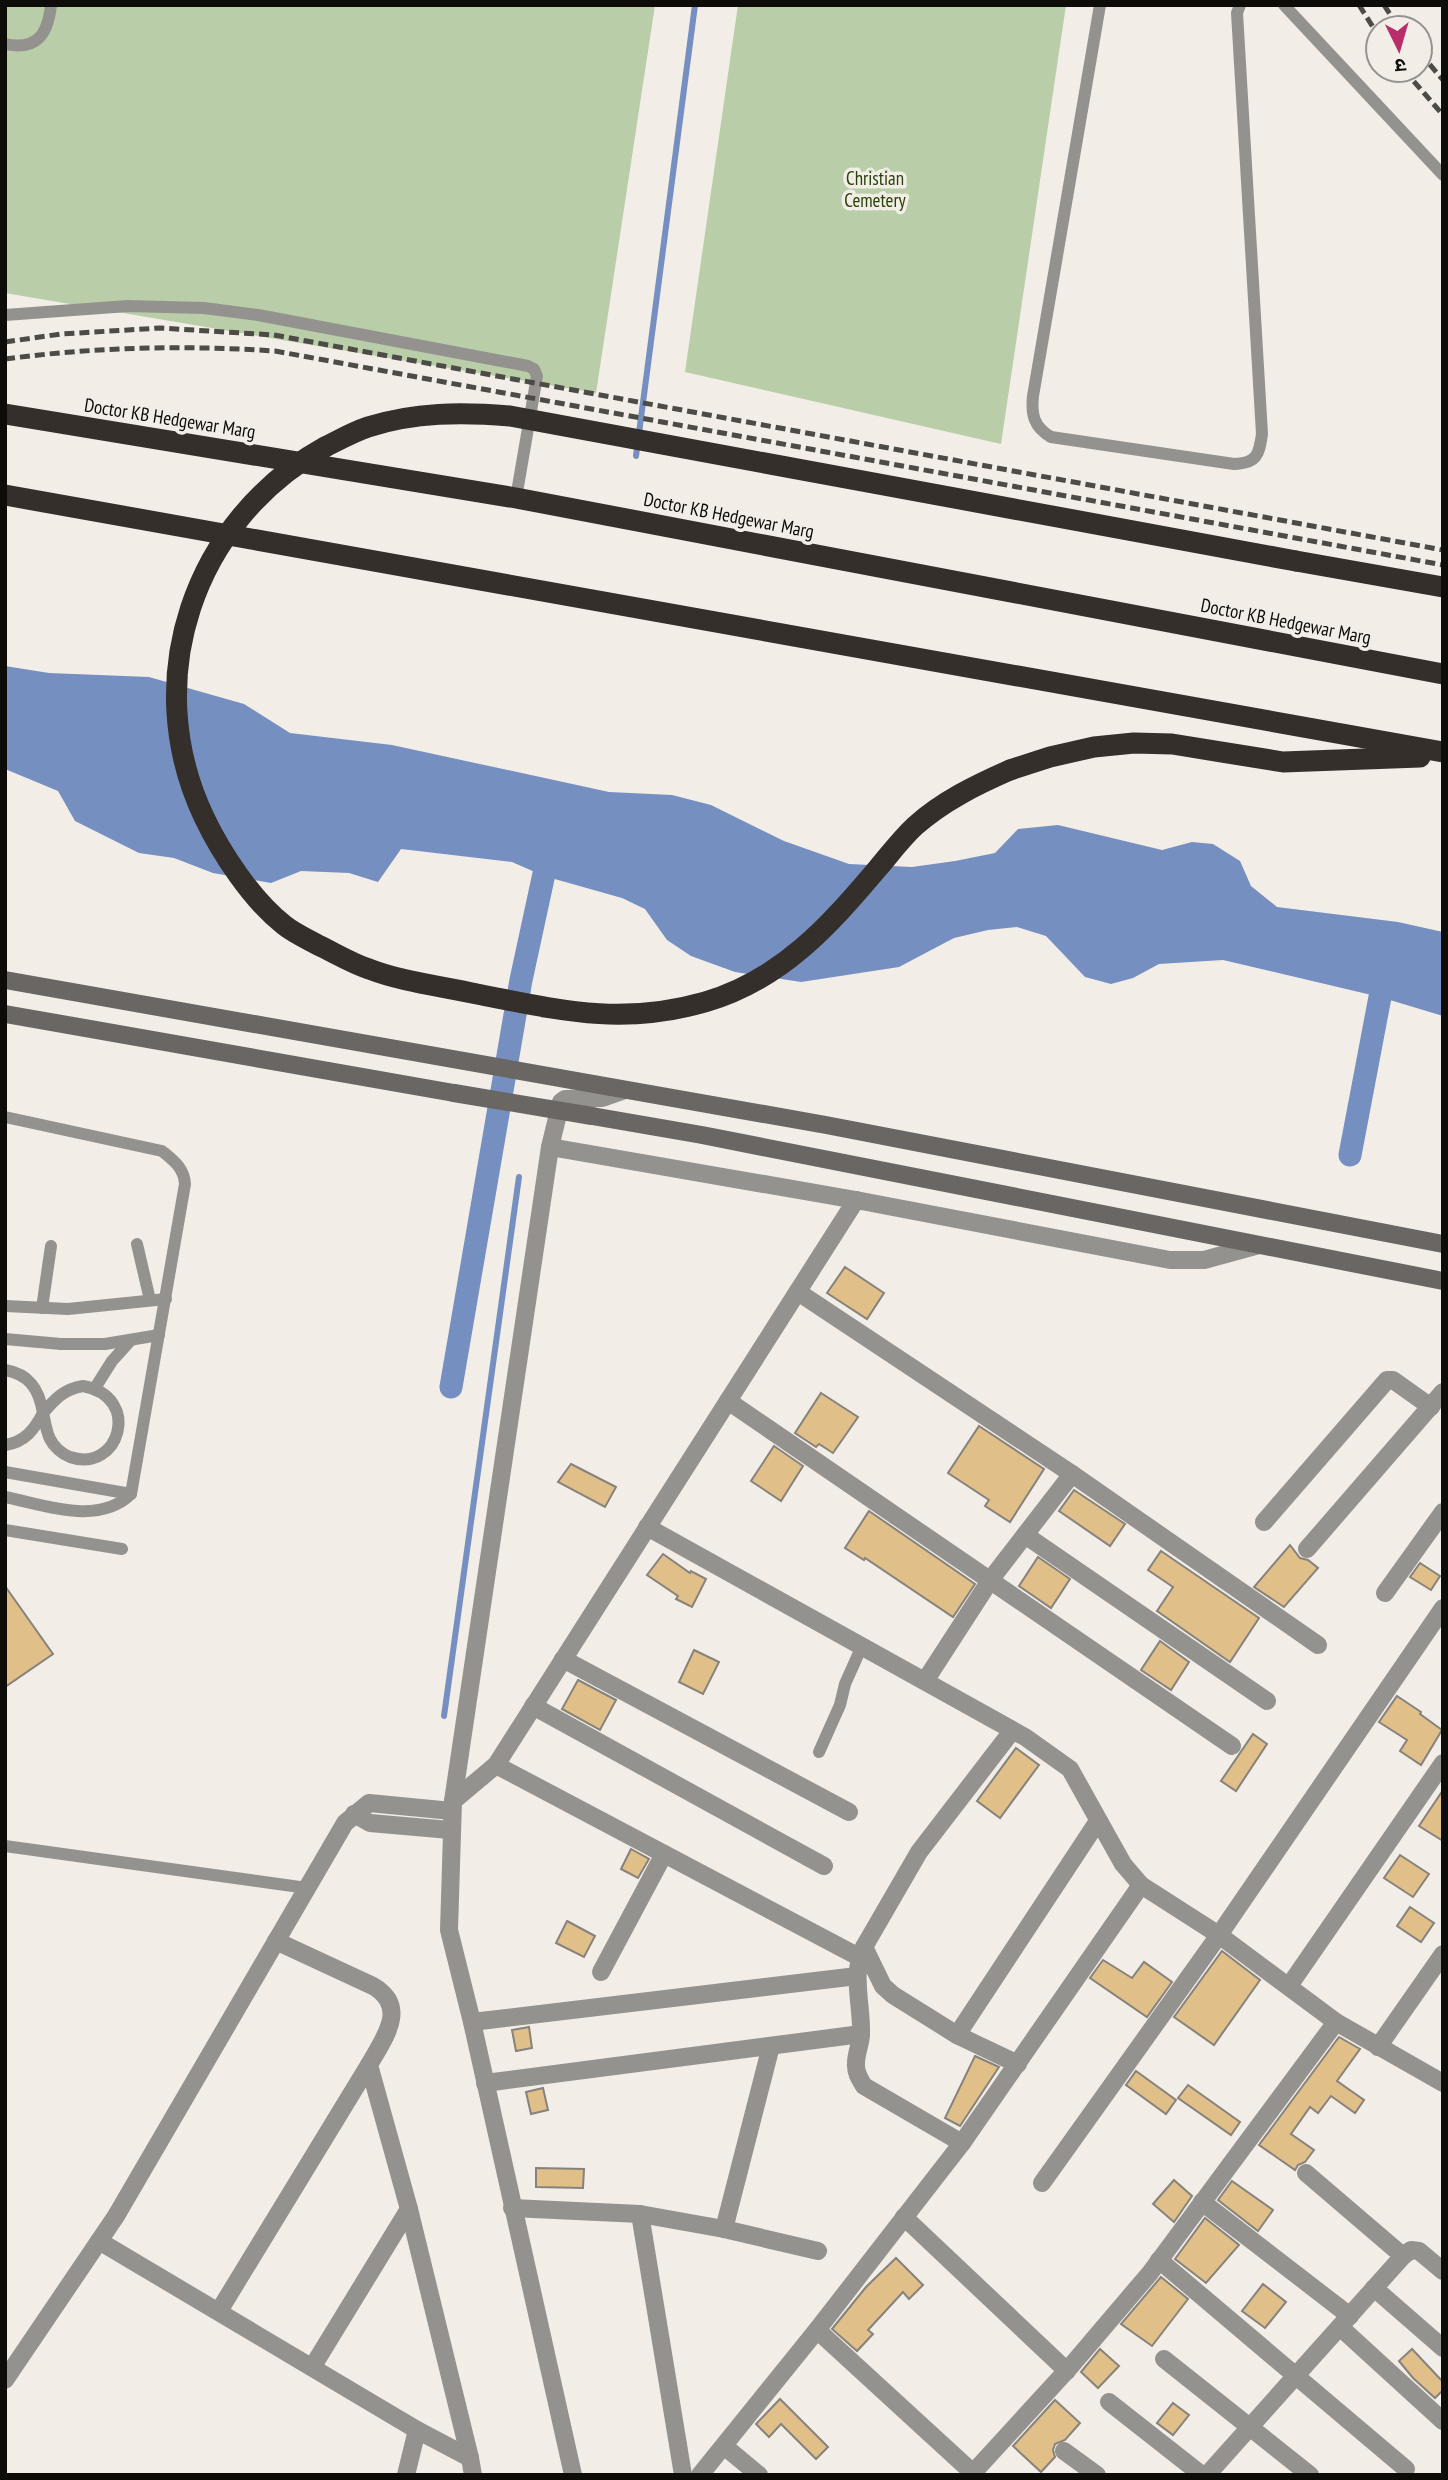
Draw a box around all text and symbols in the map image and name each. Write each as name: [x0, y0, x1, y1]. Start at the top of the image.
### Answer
north arrow: [1364, 14, 1434, 84]
text: उ: [1393, 53, 1407, 78]
park label: Christian Cemetery: [844, 166, 907, 212]
street label: Doctor KB Hedgewar Marg: [83, 393, 257, 443]
street label: Doctor KB Hedgewar Marg: [642, 487, 816, 543]
street label: Doctor KB Hedgewar Marg: [1199, 593, 1373, 649]

